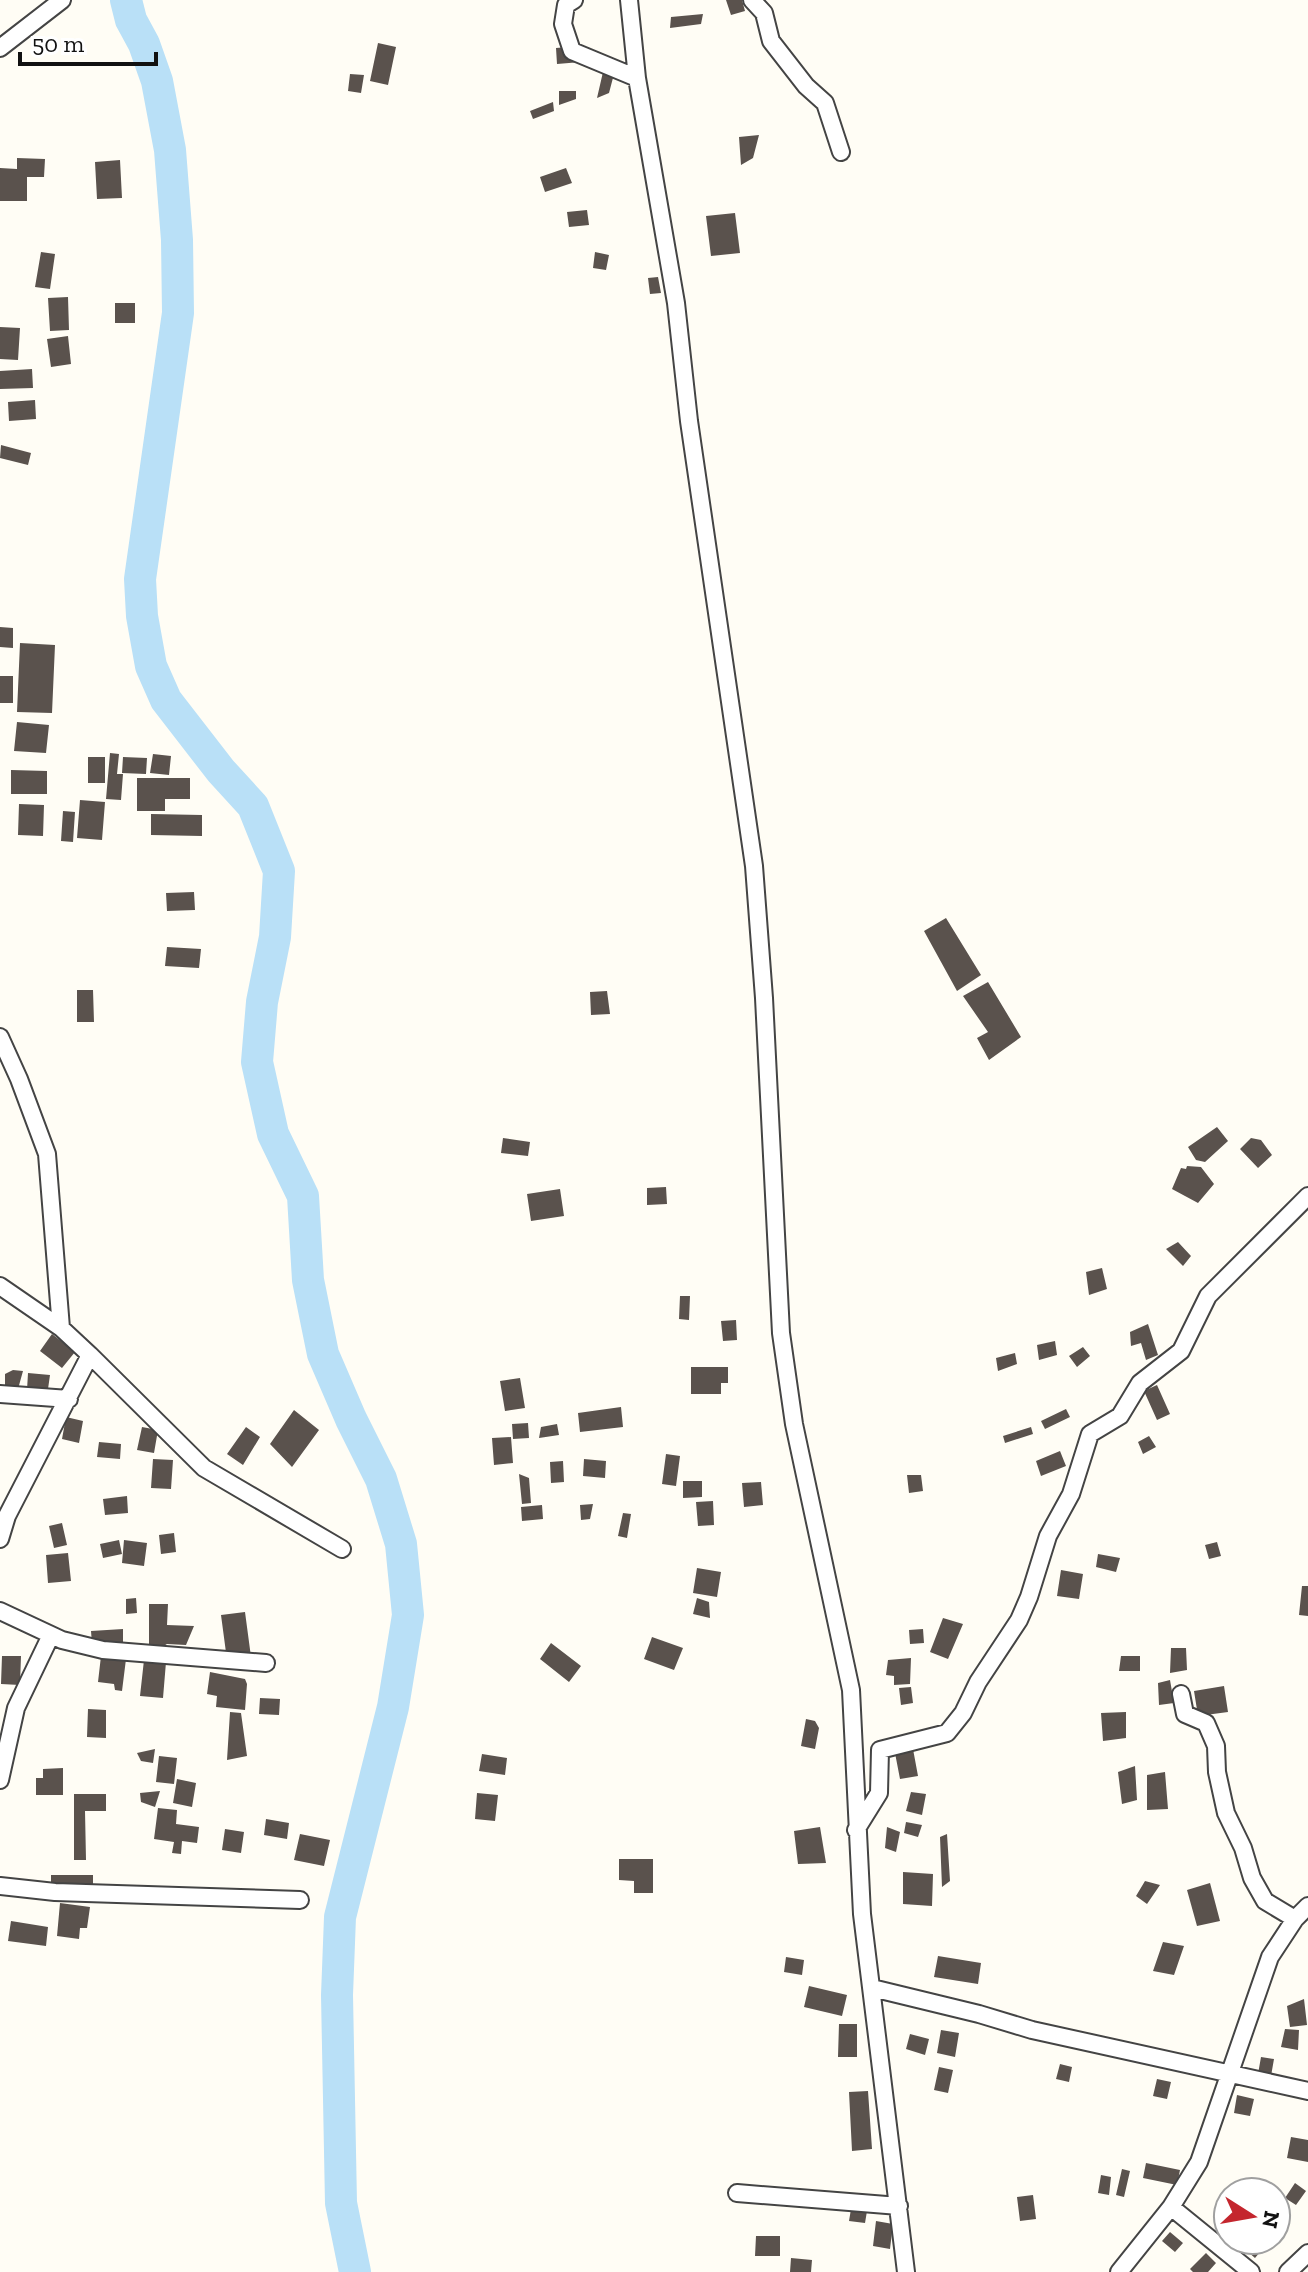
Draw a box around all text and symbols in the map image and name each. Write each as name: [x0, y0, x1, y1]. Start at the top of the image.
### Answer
scale bar: [20, 16, 156, 66]
text: 50 m: [32, 29, 85, 58]
north arrow: [1212, 2176, 1292, 2256]
text: N: [1256, 2209, 1286, 2231]

